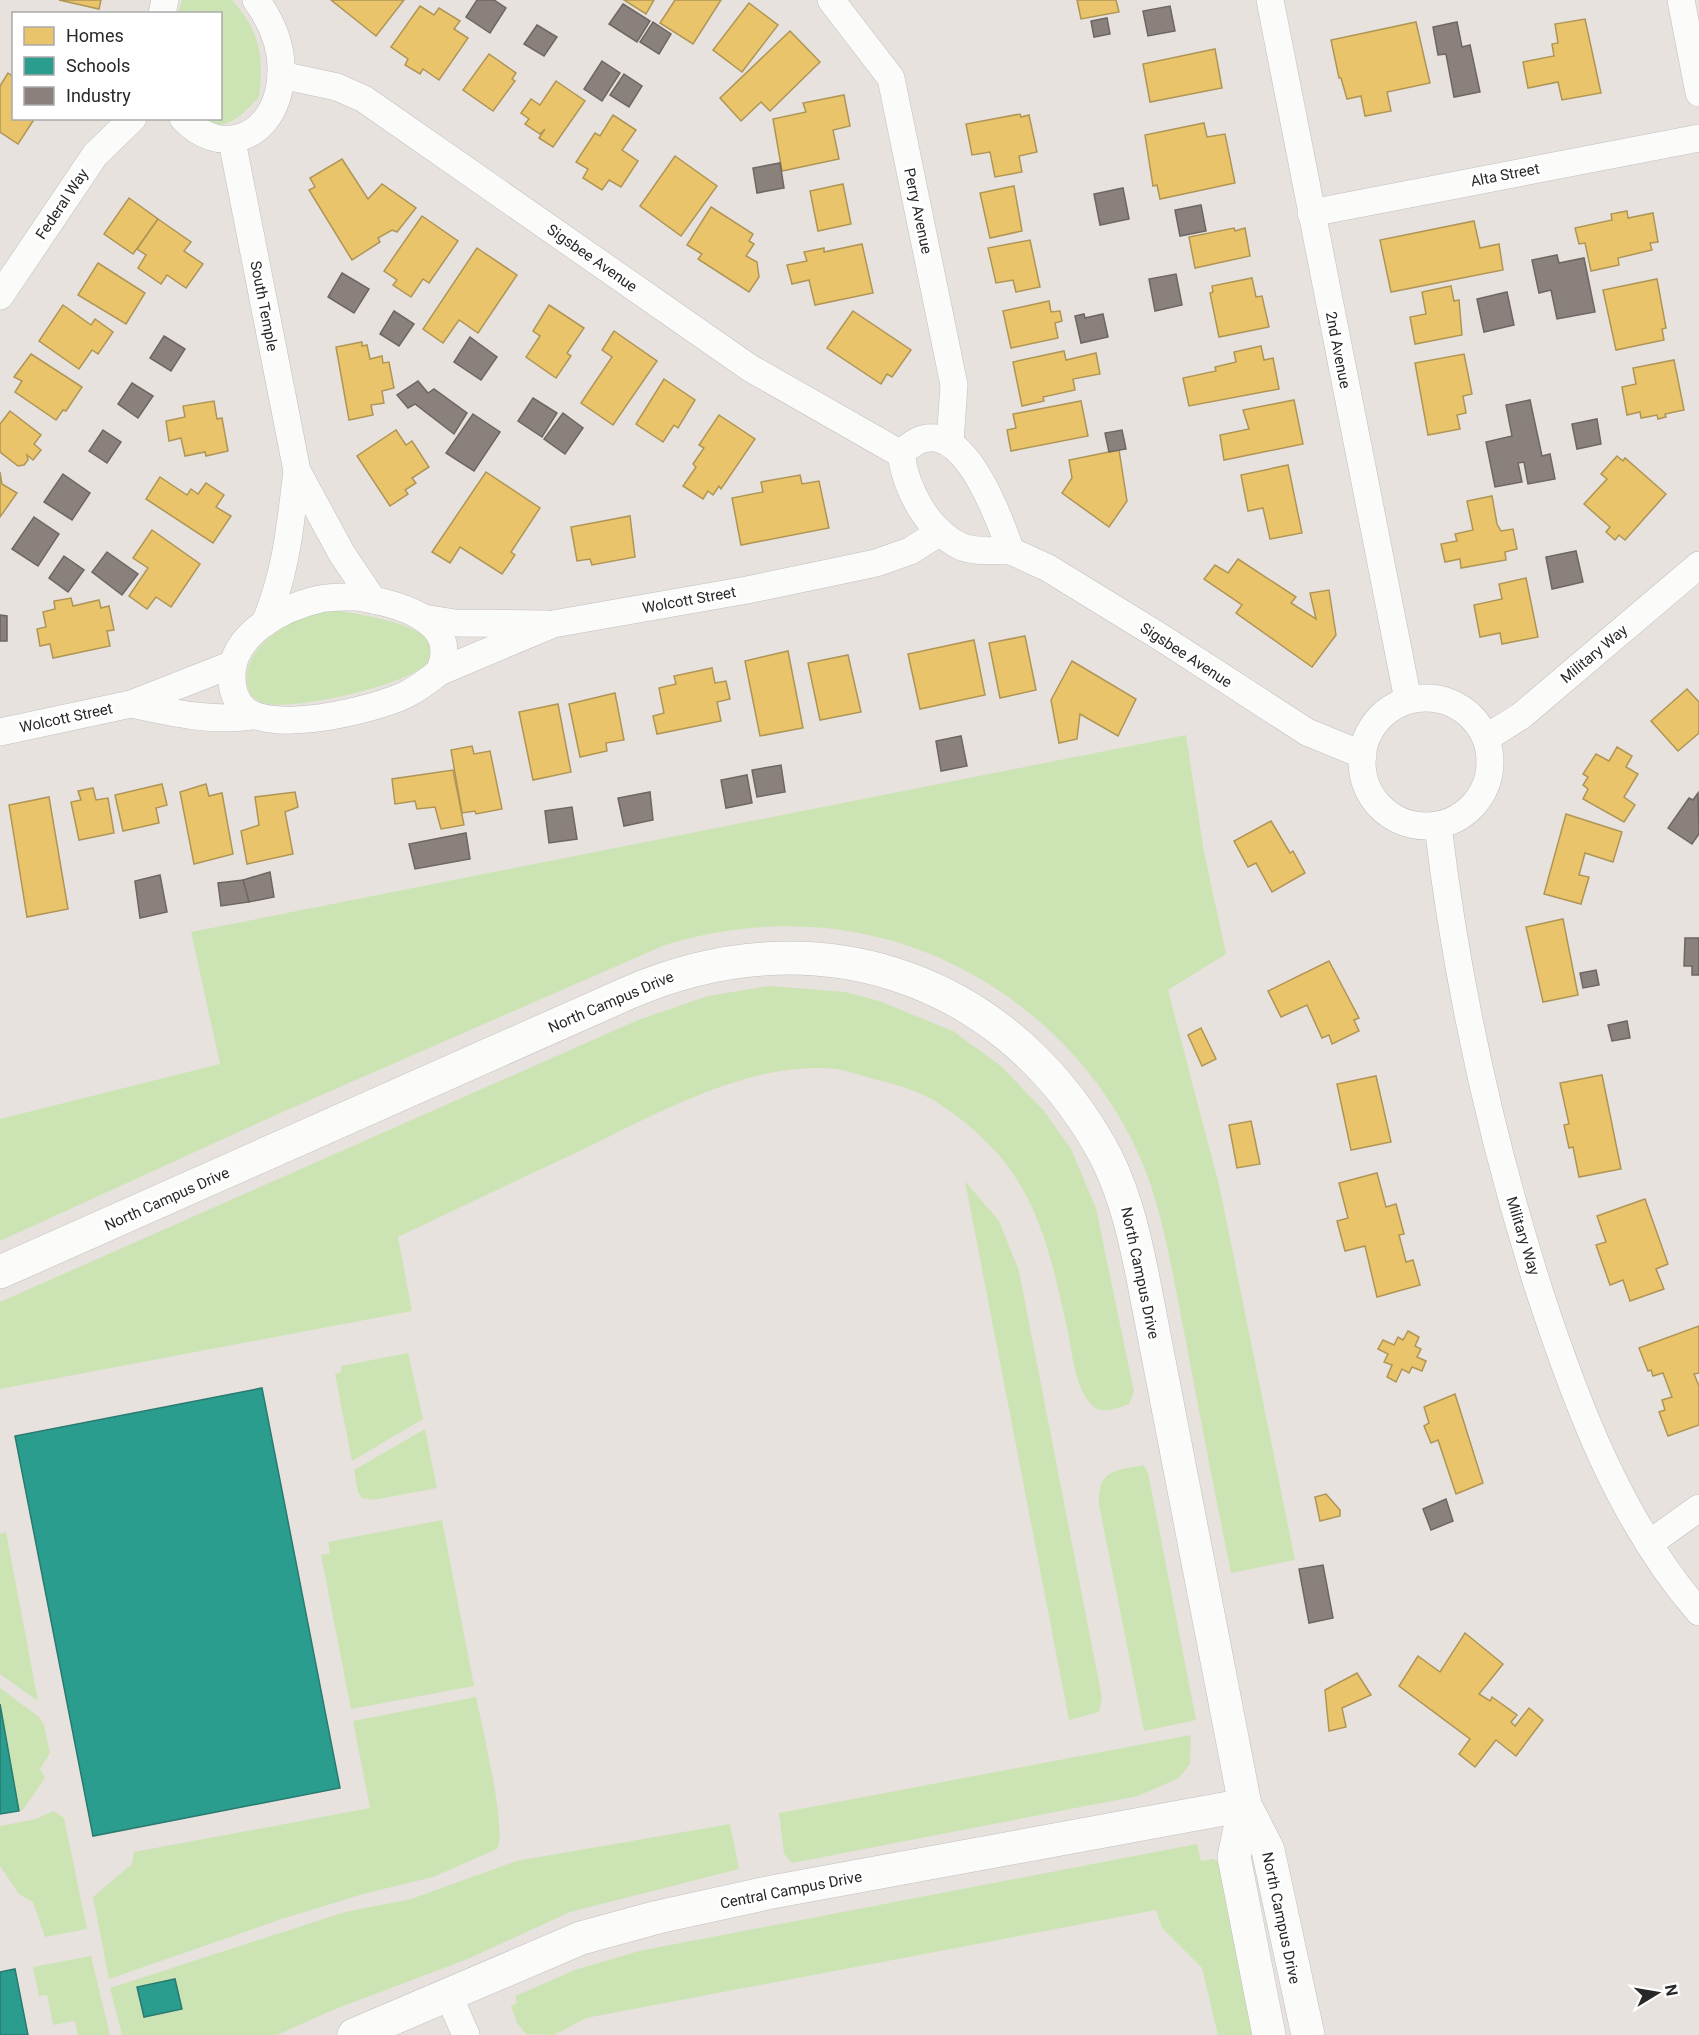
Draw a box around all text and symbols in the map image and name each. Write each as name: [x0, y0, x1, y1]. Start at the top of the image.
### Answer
legend: [12, 12, 222, 120]
text: Homes: [66, 25, 124, 46]
text: Schools: [66, 55, 130, 76]
text: Industry: [66, 85, 131, 106]
street label: Alta Street: [1469, 159, 1541, 190]
street label: Federal Way: [32, 165, 92, 243]
street label: Perry Avenue: [900, 166, 936, 256]
street label: Sigsbee Avenue: [543, 220, 641, 296]
street label: South Temple: [246, 259, 282, 353]
street label: 2nd Avenue: [1322, 310, 1354, 390]
street label: Wolcott Street: [641, 583, 737, 617]
street label: Sigsbee Avenue: [1137, 619, 1235, 691]
street label: Military Way: [1557, 621, 1631, 687]
street label: Wolcott Street: [18, 699, 114, 737]
street label: North Campus Drive: [546, 967, 676, 1037]
street label: North Campus Drive: [102, 1163, 232, 1235]
street label: Military Way: [1502, 1194, 1544, 1278]
street label: North Campus Drive: [1117, 1205, 1163, 1341]
street label: North Campus Drive: [1258, 1850, 1304, 1986]
street label: Central Campus Drive: [719, 1867, 864, 1913]
north arrow: [1627, 1963, 1687, 2023]
text: N: [1661, 1983, 1682, 1998]

